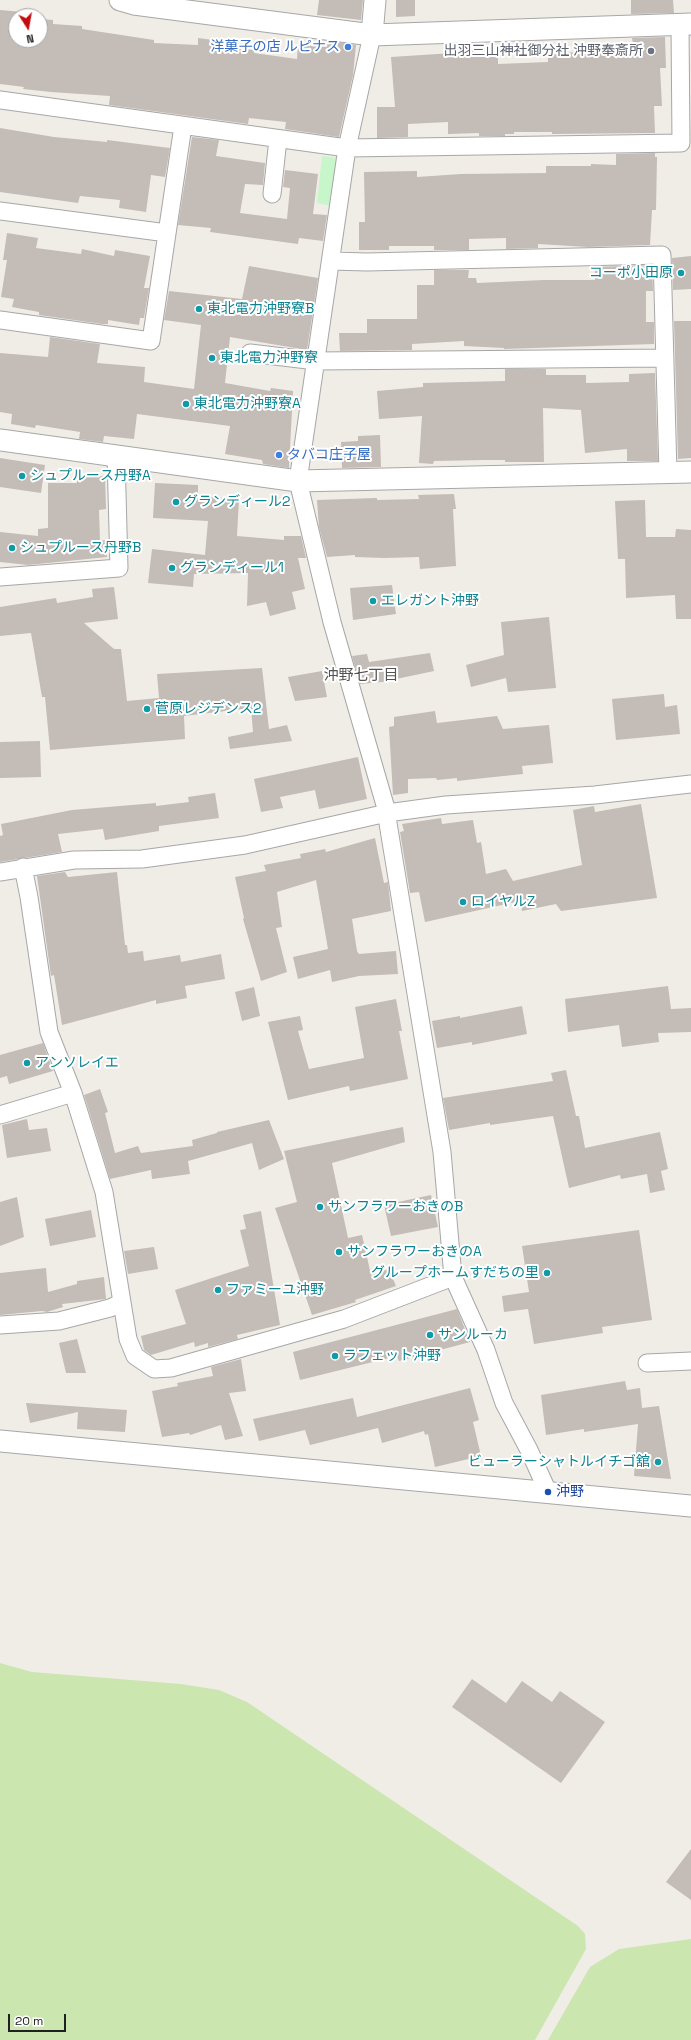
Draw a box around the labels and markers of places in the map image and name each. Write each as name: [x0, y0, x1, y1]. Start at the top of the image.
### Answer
place label: 洋菓子の店 ルピナス: [210, 39, 340, 55]
marker: 洋菓子の店 ルピナス: [343, 42, 353, 52]
place label: 出羽三山神社御分社 沖野奉斎所: [443, 43, 643, 59]
marker: 出羽三山神社御分社 沖野奉斎所: [646, 46, 656, 56]
place label: コーポ小田原: [589, 265, 673, 281]
marker: コーポ小田原: [676, 268, 686, 278]
place label: 東北電力沖野寮B: [207, 301, 314, 317]
marker: 東北電力沖野寮B: [194, 304, 204, 314]
place label: 東北電力沖野寮: [220, 350, 318, 366]
marker: 東北電力沖野寮: [207, 353, 217, 363]
place label: 東北電力沖野寮A: [194, 396, 301, 412]
marker: 東北電力沖野寮A: [181, 399, 191, 409]
place label: タバコ庄子屋: [287, 447, 371, 463]
marker: タバコ庄子屋: [274, 450, 284, 460]
place label: シュプルース丹野A: [30, 468, 151, 484]
marker: シュプルース丹野A: [17, 471, 27, 481]
place label: グランディール2: [184, 494, 290, 510]
marker: グランディール2: [171, 497, 181, 507]
place label: シュプルース丹野B: [20, 540, 141, 556]
marker: シュプルース丹野B: [7, 543, 17, 553]
place label: グランディール1: [180, 560, 284, 576]
marker: グランディール1: [167, 563, 177, 573]
place label: エレガント沖野: [381, 593, 479, 609]
marker: エレガント沖野: [368, 596, 378, 606]
place label: 菅原レジデンス2: [155, 701, 261, 717]
marker: 菅原レジデンス2: [142, 704, 152, 714]
place label: ロイヤルZ: [471, 894, 535, 910]
marker: ロイヤルZ: [458, 897, 468, 907]
place label: アンソレイエ: [35, 1055, 119, 1071]
marker: アンソレイエ: [22, 1058, 32, 1068]
place label: サンフラワーおきのB: [328, 1199, 463, 1215]
marker: サンフラワーおきのB: [315, 1202, 325, 1212]
place label: サンフラワーおきのA: [347, 1244, 482, 1260]
marker: サンフラワーおきのA: [334, 1247, 344, 1257]
place label: グループホームすだちの里: [371, 1265, 539, 1281]
marker: グループホームすだちの里: [542, 1268, 552, 1278]
place label: ファミーユ沖野: [226, 1282, 324, 1298]
marker: ファミーユ沖野: [213, 1285, 223, 1295]
place label: サンルーカ: [438, 1327, 508, 1343]
marker: サンルーカ: [425, 1330, 435, 1340]
place label: ラフェット沖野: [343, 1348, 441, 1364]
marker: ラフェット沖野: [330, 1351, 340, 1361]
place label: ビューラーシャトルイチゴ舘: [468, 1454, 650, 1470]
marker: ビューラーシャトルイチゴ舘: [653, 1457, 663, 1467]
place label: 沖野: [556, 1484, 584, 1500]
marker: 沖野: [543, 1487, 553, 1497]

